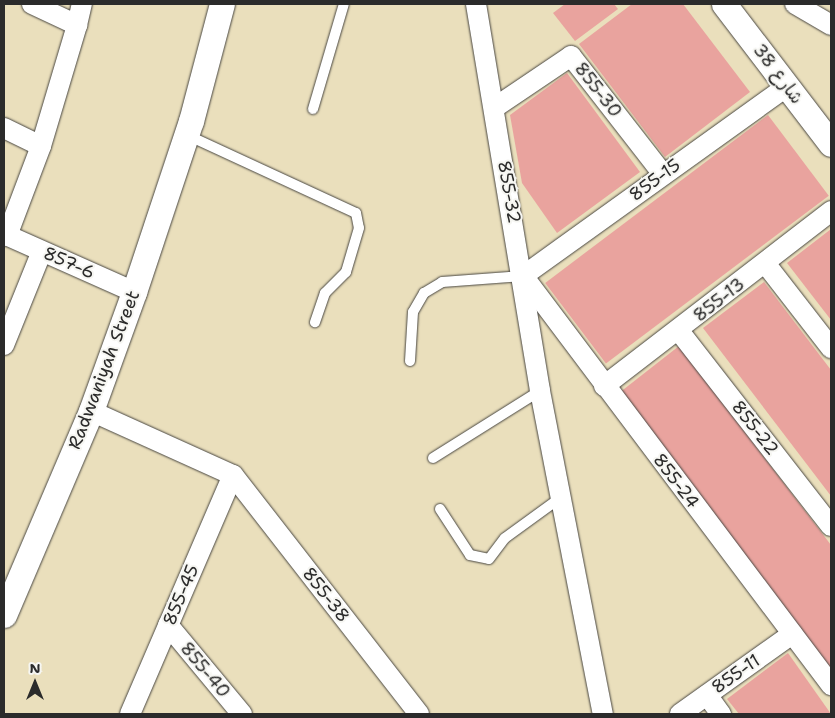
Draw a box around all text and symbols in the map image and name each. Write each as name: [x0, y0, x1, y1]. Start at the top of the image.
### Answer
street label: شارع 38: [748, 40, 808, 108]
street label: 855-30: [570, 58, 626, 122]
street label: 855-15: [625, 154, 685, 206]
street label: 855-32: [493, 159, 525, 225]
street label: 857-6: [40, 242, 98, 284]
street label: 855-13: [689, 273, 749, 327]
street label: Radwaniyah Street: [64, 288, 144, 452]
street label: 855-22: [727, 396, 783, 460]
street label: 855-24: [648, 449, 704, 513]
street label: 855-45: [159, 561, 203, 629]
street label: 855-38: [298, 563, 354, 627]
street label: 855-40: [176, 638, 234, 702]
street label: 855-11: [708, 650, 764, 698]
north arrow: [10, 658, 60, 708]
text: N: [29, 659, 41, 677]

